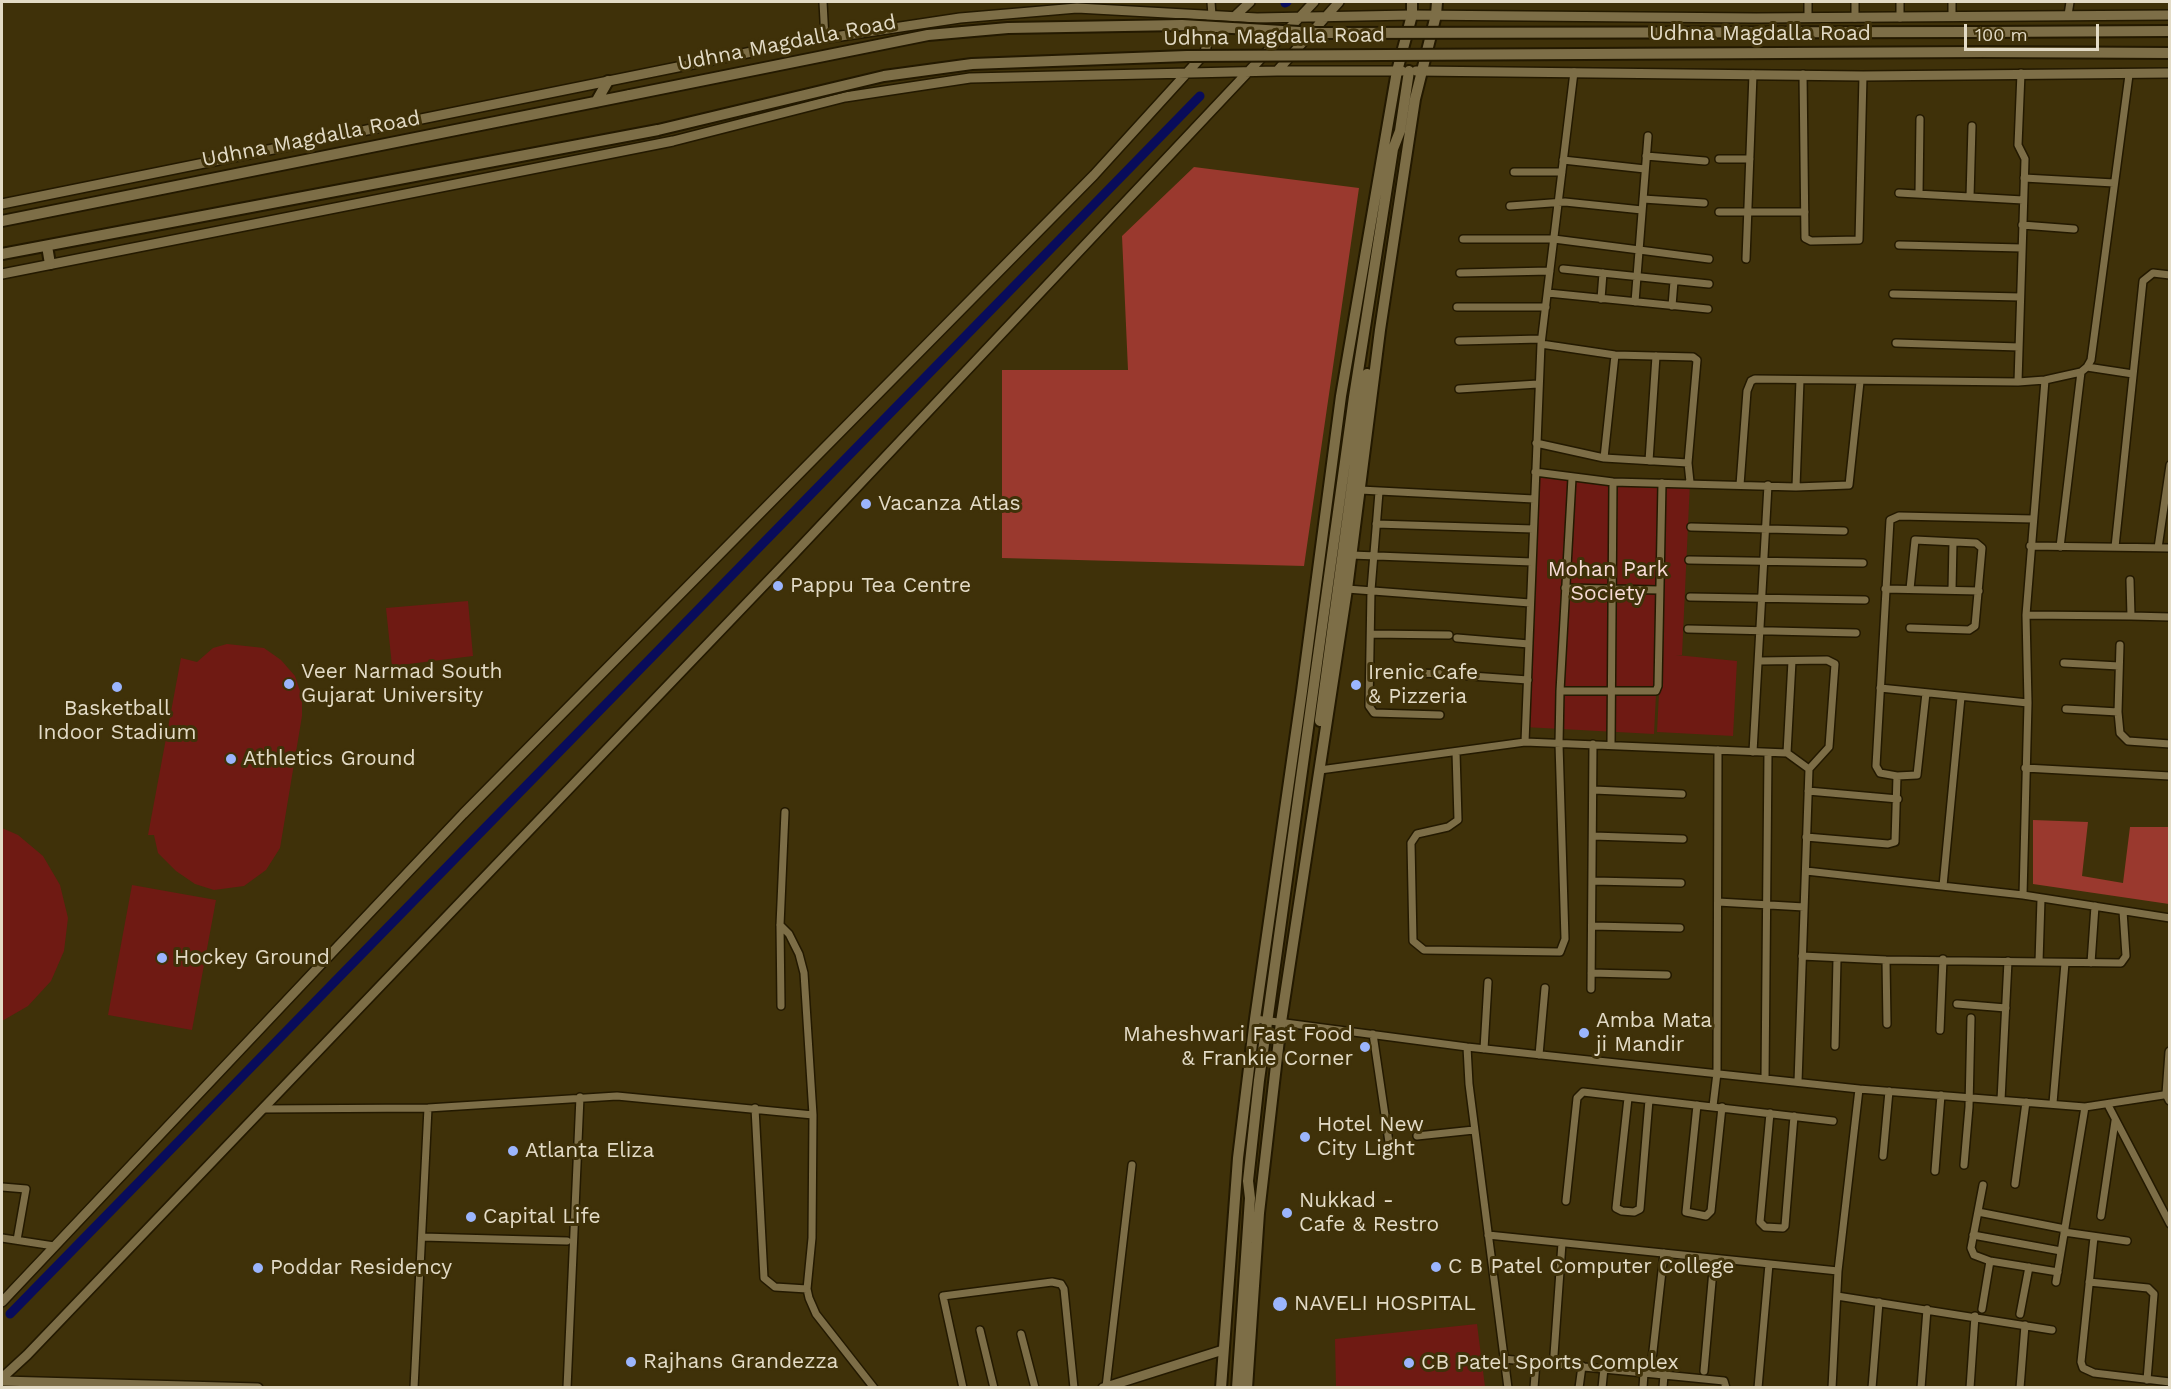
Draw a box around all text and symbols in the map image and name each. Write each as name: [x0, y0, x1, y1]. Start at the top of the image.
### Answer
street label: Udhna Magdalla Road: [676, 9, 898, 77]
scale bar: [1967, 12, 2102, 50]
street label: Udhna Magdalla Road: [1649, 21, 1871, 47]
street label: Udhna Magdalla Road: [1163, 22, 1385, 52]
text: 100 m: [1975, 24, 2028, 45]
street label: Udhna Magdalla Road: [200, 105, 422, 173]
place label: Vacanza Atlas: [878, 491, 1020, 517]
marker: Vacanza Atlas: [859, 497, 873, 511]
park label: Mohan Park Society: [1548, 557, 1668, 607]
place label: Pappu Tea Centre: [790, 573, 971, 599]
marker: Pappu Tea Centre: [771, 579, 785, 593]
place label: Veer Narmad South Gujarat University: [301, 659, 502, 709]
place label: Irenic Cafe & Pizzeria: [1368, 660, 1478, 710]
marker: Veer Narmad South Gujarat University: [282, 677, 296, 691]
marker: Irenic Cafe & Pizzeria: [1349, 678, 1363, 692]
marker: Basketball Indoor Stadium: [110, 680, 124, 694]
place label: Basketball Indoor Stadium: [37, 696, 197, 746]
place label: Athletics Ground: [243, 746, 416, 772]
marker: Athletics Ground: [224, 752, 238, 766]
place label: Hockey Ground: [174, 945, 330, 971]
marker: Hockey Ground: [155, 951, 169, 965]
place label: Amba Mata ji Mandir: [1596, 1008, 1712, 1058]
place label: Maheshwari Fast Food & Frankie Corner: [1123, 1022, 1353, 1072]
marker: Amba Mata ji Mandir: [1577, 1026, 1591, 1040]
marker: Maheshwari Fast Food & Frankie Corner: [1358, 1040, 1372, 1054]
place label: Hotel New City Light: [1317, 1112, 1424, 1162]
marker: Hotel New City Light: [1298, 1130, 1312, 1144]
place label: Atlanta Eliza: [525, 1138, 654, 1164]
marker: Atlanta Eliza: [506, 1144, 520, 1158]
place label: Nukkad - Cafe & Restro: [1299, 1188, 1439, 1238]
place label: Capital Life: [483, 1204, 601, 1230]
marker: Nukkad - Cafe & Restro: [1280, 1206, 1294, 1220]
marker: Capital Life: [464, 1210, 478, 1224]
place label: C B Patel Computer College: [1448, 1254, 1734, 1280]
place label: Poddar Residency: [270, 1255, 452, 1281]
marker: C B Patel Computer College: [1429, 1260, 1443, 1274]
marker: Poddar Residency: [251, 1261, 265, 1275]
place label: NAVELI HOSPITAL: [1294, 1291, 1476, 1317]
marker: NAVELI HOSPITAL: [1271, 1295, 1289, 1313]
place label: Rajhans Grandezza: [643, 1349, 839, 1375]
place label: CB Patel Sports Complex: [1421, 1350, 1679, 1376]
marker: Rajhans Grandezza: [624, 1355, 638, 1369]
marker: CB Patel Sports Complex: [1402, 1356, 1416, 1370]

